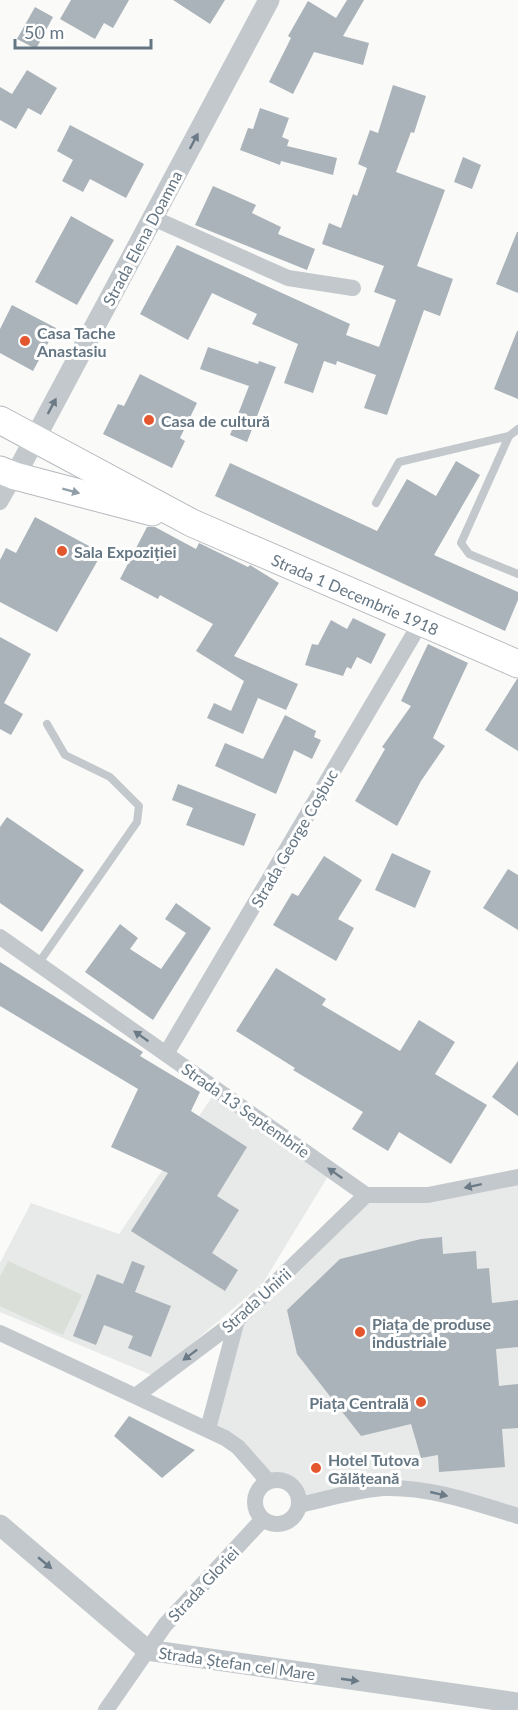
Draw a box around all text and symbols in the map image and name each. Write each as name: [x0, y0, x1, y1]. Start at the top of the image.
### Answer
scale bar: [15, 12, 152, 50]
text: 50 m: [24, 21, 64, 43]
one-way arrow: [189, 133, 199, 150]
street label: Strada Elena Doamna: [98, 167, 186, 309]
place label: Casa Tache Anastasiu: [36, 323, 116, 360]
marker: Casa Tache Anastasiu: [18, 334, 32, 348]
one-way arrow: [47, 397, 57, 414]
place label: Casa de cultură: [161, 411, 270, 430]
marker: Casa de cultură: [142, 413, 156, 427]
one-way arrow: [62, 487, 80, 496]
place label: Sala Expoziției: [74, 542, 177, 561]
marker: Sala Expoziției: [55, 544, 69, 558]
street label: Strada 1 Decembrie 1918: [269, 549, 442, 638]
street label: Strada George Coșbuc: [247, 765, 341, 910]
one-way arrow: [133, 1031, 149, 1042]
street label: Strada 13 Septembrie: [178, 1059, 314, 1161]
one-way arrow: [327, 1167, 343, 1179]
one-way arrow: [463, 1182, 482, 1191]
street label: Strada Unirii: [217, 1264, 295, 1336]
place label: Piața de produse industriale: [372, 1314, 492, 1351]
marker: Piața de produse industriale: [353, 1325, 367, 1339]
one-way arrow: [182, 1349, 198, 1361]
place label: Piața Centrală: [309, 1393, 409, 1412]
marker: Piața Centrală: [414, 1395, 428, 1409]
place label: Hotel Tutova Gălățeană: [328, 1450, 419, 1487]
marker: Hotel Tutova Gălățeană: [309, 1461, 323, 1475]
one-way arrow: [430, 1490, 449, 1500]
street label: Strada Gloriei: [164, 1543, 242, 1625]
one-way arrow: [37, 1556, 52, 1569]
street label: Strada Ștefan cel Mare: [157, 1643, 317, 1683]
one-way arrow: [341, 1675, 360, 1684]

